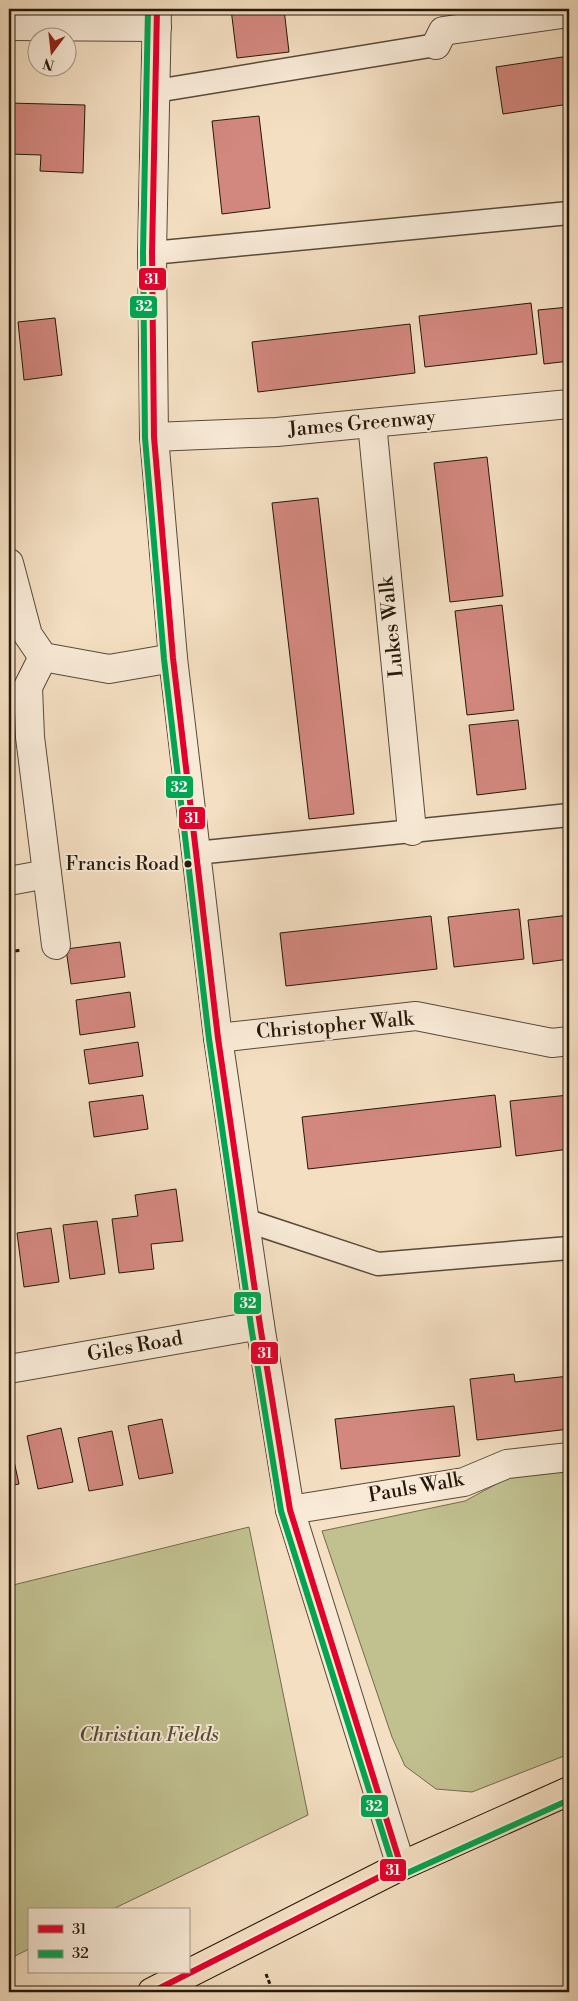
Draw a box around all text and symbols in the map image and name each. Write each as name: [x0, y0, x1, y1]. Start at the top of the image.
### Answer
north arrow: [28, 28, 78, 78]
text: N: [41, 53, 57, 74]
line badge: 31: [138, 267, 167, 291]
text: 31: [145, 271, 160, 289]
line badge: 32: [129, 295, 158, 319]
text: 32: [135, 298, 153, 316]
street label: James Greenway: [286, 405, 437, 443]
street label: Lukes Walk: [374, 574, 410, 679]
line badge: 32: [165, 775, 194, 799]
text: 32: [170, 779, 188, 797]
line badge: 31: [178, 806, 206, 830]
text: 31: [185, 810, 200, 828]
place label: Francis Road: [65, 852, 179, 876]
marker: Francis Road: [183, 859, 193, 869]
street label: Christopher Walk: [255, 1007, 416, 1045]
line badge: 32: [233, 1291, 262, 1315]
text: 32: [239, 1295, 257, 1313]
street label: Giles Road: [85, 1326, 185, 1368]
line badge: 31: [250, 1341, 279, 1365]
text: 31: [258, 1345, 273, 1363]
street label: Pauls Walk: [366, 1467, 467, 1509]
park label: Christian Fields: [79, 1723, 219, 1748]
line badge: 32: [360, 1794, 389, 1818]
text: 32: [365, 1798, 383, 1816]
line badge: 31: [379, 1858, 407, 1882]
text: 31: [386, 1862, 401, 1880]
legend: [28, 1908, 190, 1974]
text: 31: [72, 1920, 87, 1939]
text: 32: [72, 1944, 89, 1963]

